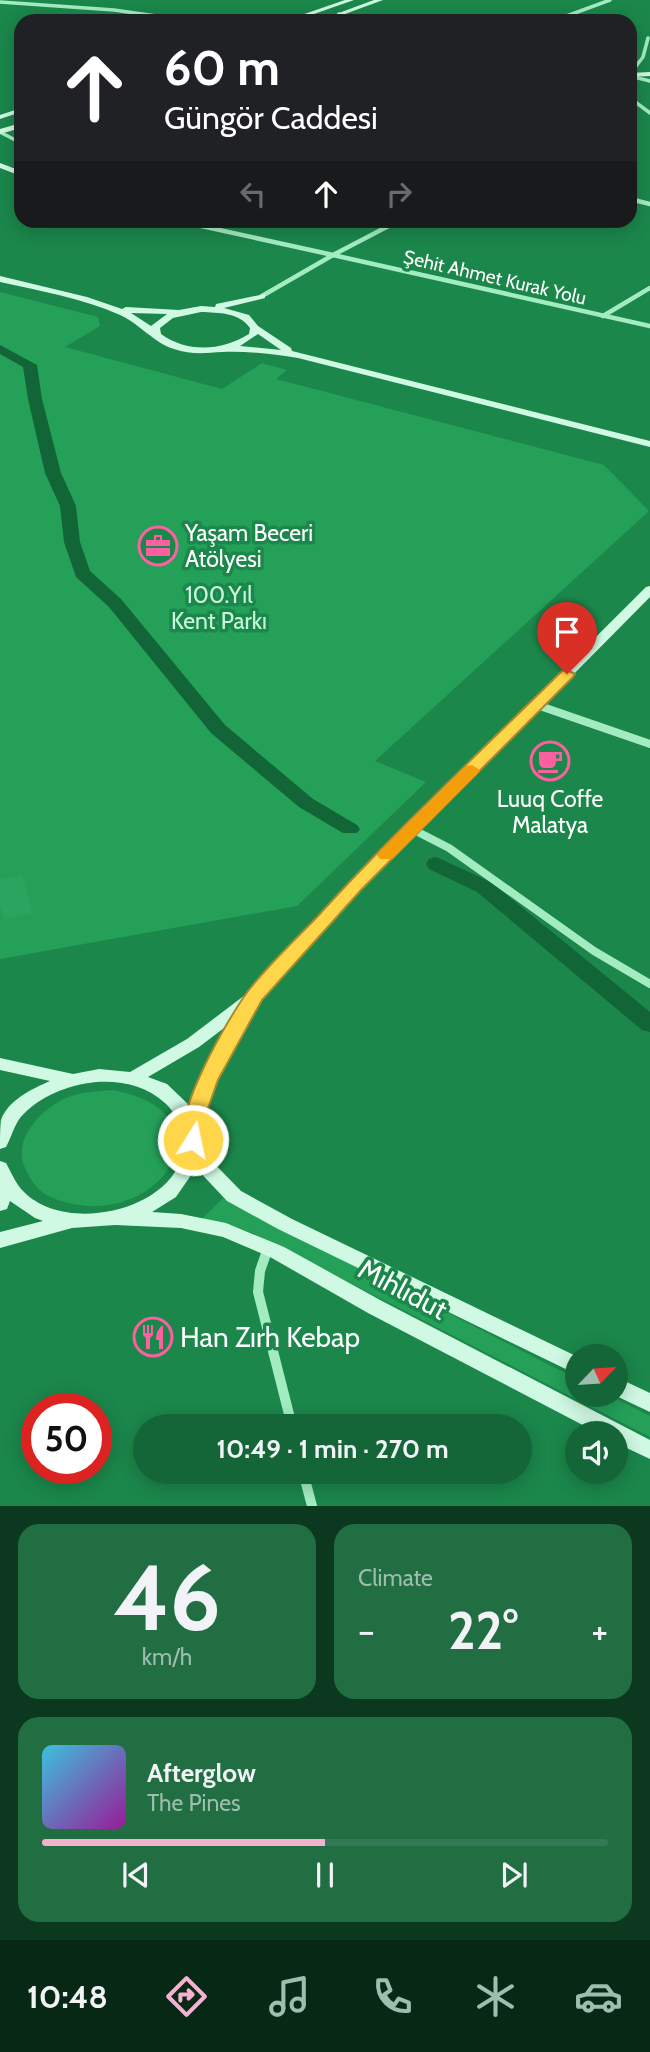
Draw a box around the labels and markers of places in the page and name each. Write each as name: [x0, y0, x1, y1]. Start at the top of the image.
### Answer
place label: Yaşam Beceri Atölyesi: [184, 519, 313, 573]
office icon: Yaşam Beceri Atölyesi: [137, 525, 179, 567]
pin: [537, 602, 597, 674]
cafe icon: Luuq Coffe Malatya: [529, 740, 571, 782]
place label: Luuq Coffe Malatya: [497, 785, 604, 839]
restaurant icon: Han Zırh Kebap: [132, 1316, 174, 1358]
place label: Han Zırh Kebap: [180, 1320, 360, 1354]

